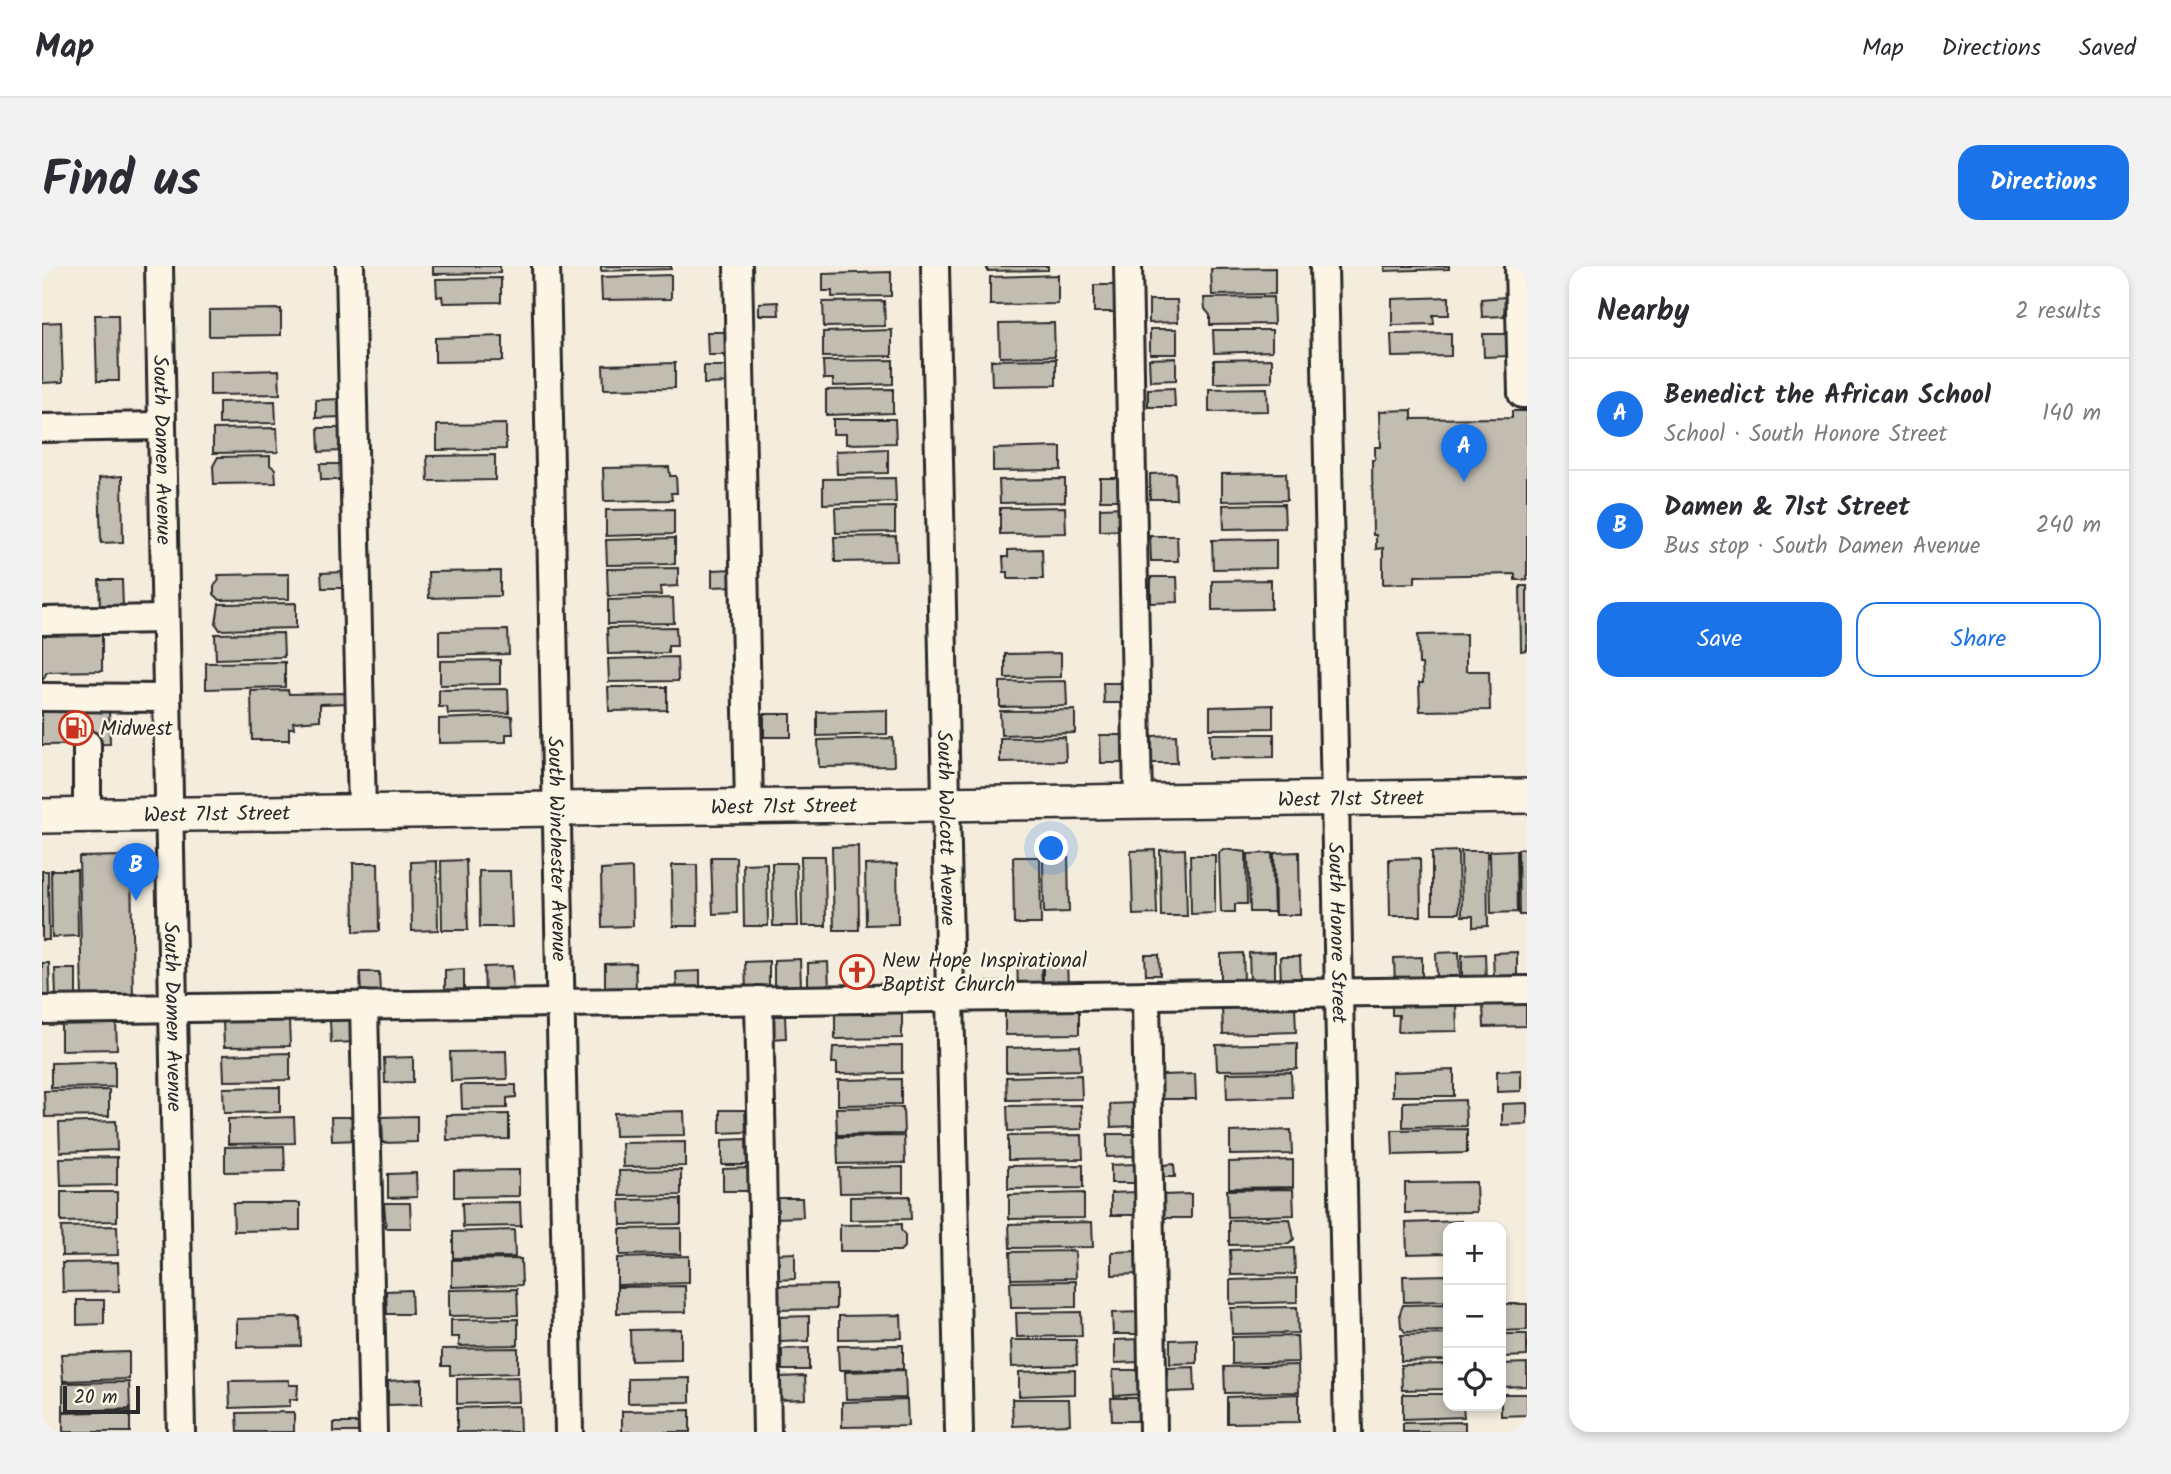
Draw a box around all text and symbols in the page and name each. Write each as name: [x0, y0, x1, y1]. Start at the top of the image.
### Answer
text: Map: [35, 22, 95, 75]
text: Map: [1862, 29, 1904, 68]
text: Directions: [1942, 29, 2041, 68]
text: Saved: [2079, 29, 2136, 68]
text: Find us: [42, 143, 200, 221]
button: Directions: [1958, 145, 2129, 220]
text: Nearby: [1597, 288, 1689, 336]
text: 2 results: [2015, 294, 2101, 330]
street label: South Damen Avenue: [143, 355, 179, 546]
text: Benedict the African School: [1664, 375, 1991, 417]
text: A: [1613, 396, 1627, 432]
text: 140 m: [2042, 396, 2101, 432]
text: School · South Honore Street: [1664, 417, 1947, 453]
pin: A: [1441, 424, 1487, 482]
text: Damen & 71st Street: [1664, 487, 1910, 529]
text: B: [1613, 508, 1627, 544]
text: 240 m: [2036, 508, 2101, 544]
text: Bus stop · South Damen Avenue: [1664, 529, 1980, 565]
button: Save: [1597, 602, 1842, 677]
button: Share: [1856, 602, 2101, 677]
fuel station icon: Midwest: [57, 709, 95, 747]
place label: Midwest: [100, 713, 174, 746]
street label: South Wolcott Avenue: [927, 730, 964, 926]
street label: South Winchester Avenue: [537, 736, 575, 962]
street label: West 71st Street: [1277, 782, 1425, 817]
street label: West 71st Street: [710, 790, 858, 825]
street label: West 71st Street: [144, 798, 291, 833]
your location: [1034, 831, 1068, 865]
street label: South Honore Street: [1318, 842, 1355, 1025]
pin: B: [113, 843, 159, 901]
street label: South Damen Avenue: [153, 922, 190, 1113]
place label: New Hope Inspirational Baptist Church: [882, 945, 1087, 1002]
church icon: New Hope Inspirational Baptist Church: [838, 953, 876, 991]
map controls: [1443, 1222, 1506, 1411]
button: +: [1443, 1222, 1506, 1285]
button: −: [1443, 1285, 1506, 1348]
button: locate: [1443, 1348, 1506, 1411]
scale bar: [63, 1383, 140, 1415]
text: 20 m: [74, 1383, 117, 1413]

